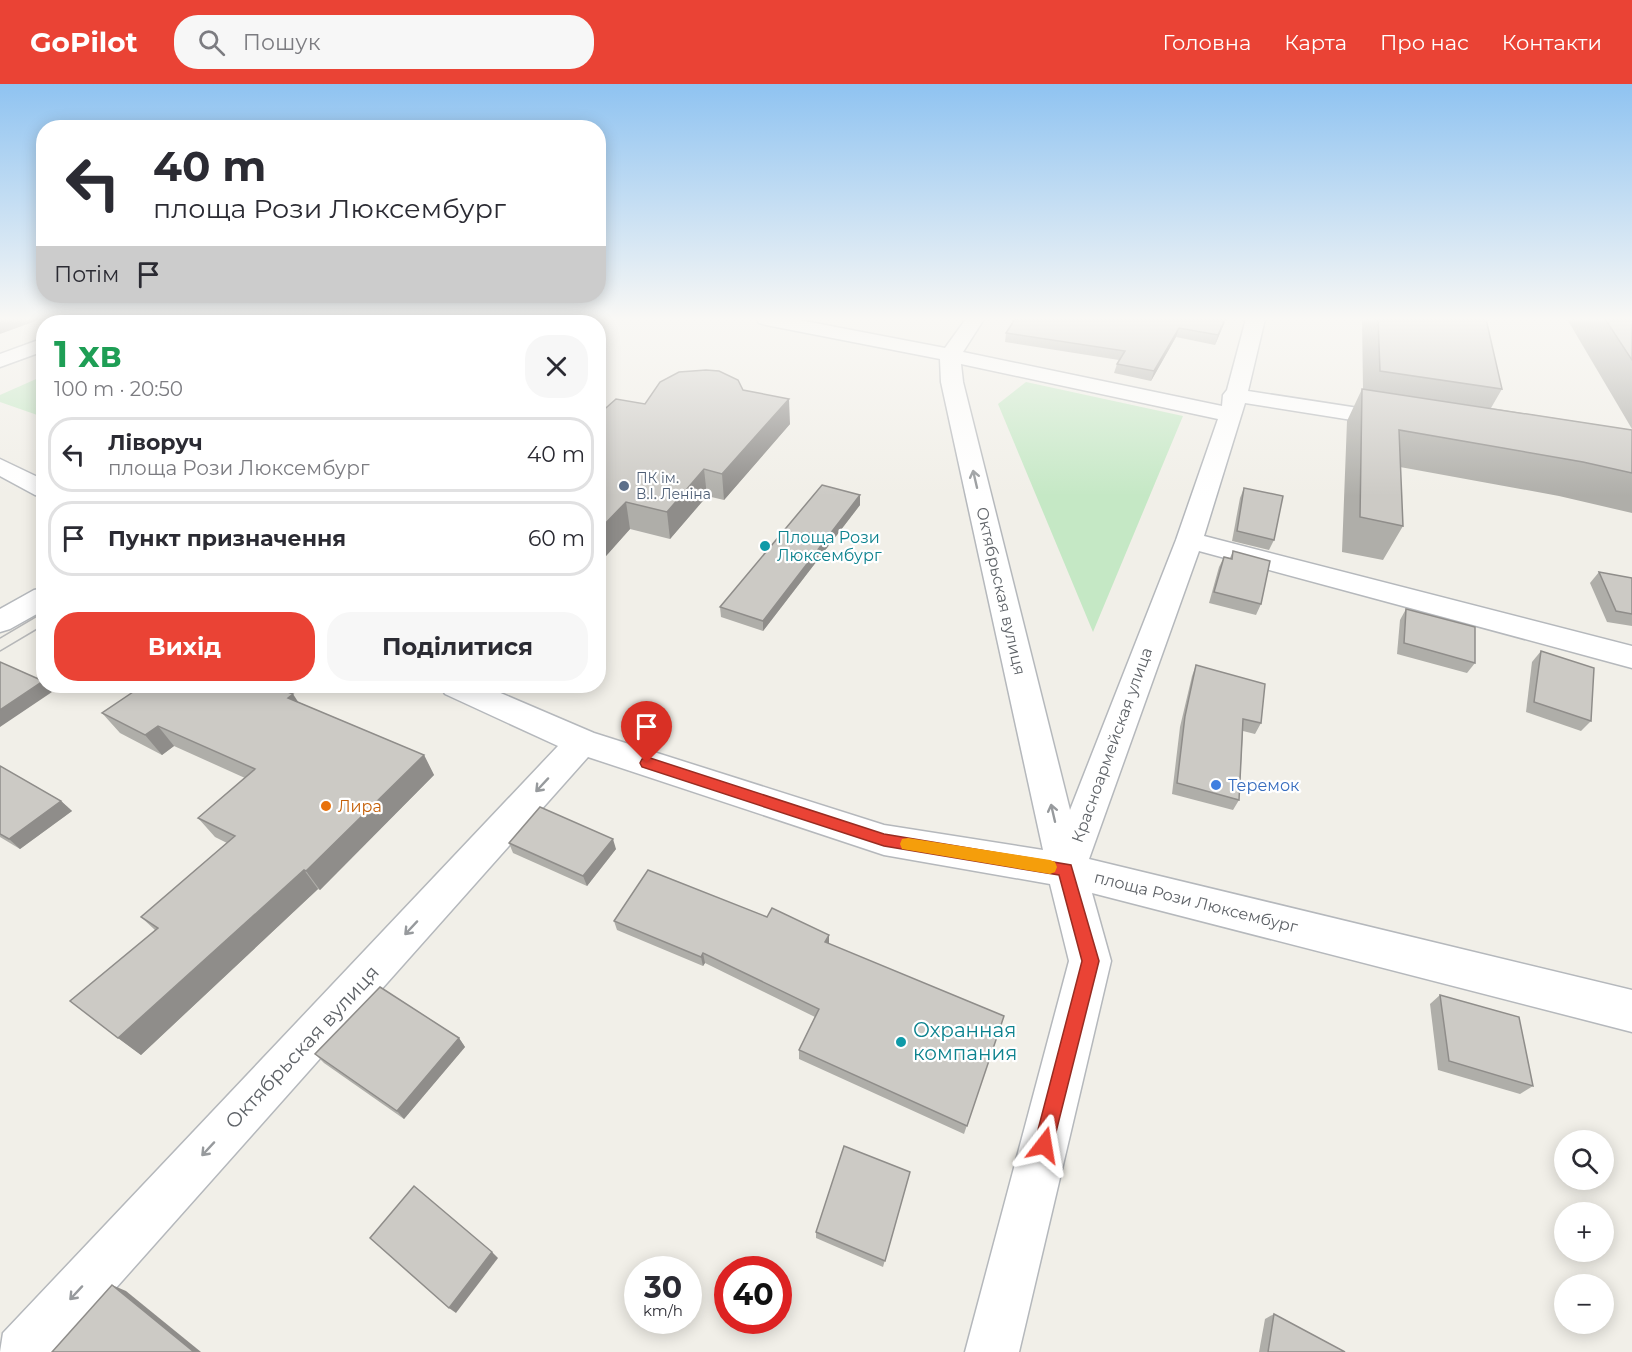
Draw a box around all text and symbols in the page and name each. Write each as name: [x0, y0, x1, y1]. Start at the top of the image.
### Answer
search box: [174, 15, 594, 69]
text: GoPilot: [30, 25, 138, 59]
icon: search: [195, 26, 228, 59]
text: Пошук: [243, 29, 320, 56]
text: Головна: [1163, 30, 1251, 55]
text: Карта: [1284, 30, 1347, 55]
text: Про нас: [1380, 30, 1469, 55]
text: Контакти: [1502, 30, 1602, 55]
text: 40 m: [153, 140, 266, 192]
icon: left: [54, 144, 132, 222]
text: площа Рози Люксембург: [153, 192, 506, 225]
icon: arrive: [132, 258, 165, 291]
text: Потім: [54, 261, 120, 288]
text: 1 хв: [54, 332, 122, 376]
button: close: [525, 335, 588, 398]
text: 100 m · 20:50: [54, 377, 183, 401]
text: Ліворуч: [108, 429, 203, 456]
icon: left: [57, 438, 90, 471]
text: 40 m: [527, 441, 585, 468]
text: площа Рози Люксембург: [108, 456, 369, 480]
place label: ПК ім. В.І. Леніна: [636, 469, 711, 503]
one-way arrow: [969, 470, 980, 490]
marker: ПК ім. В.І. Леніна: [617, 479, 631, 493]
street label: Октябрьская вулиця: [972, 505, 1030, 677]
icon: arrive: [57, 522, 90, 555]
text: Пункт призначення: [108, 525, 346, 552]
text: 60 m: [528, 525, 585, 552]
place label: Площа Рози Люксембург: [777, 528, 882, 565]
marker: Площа Рози Люксембург: [758, 539, 772, 553]
button: Вихід: [54, 612, 315, 681]
button: Поділитися: [327, 612, 588, 681]
street label: Красноармейская улица: [1068, 645, 1156, 845]
pin: [621, 701, 672, 763]
icon: arrive: [630, 710, 663, 743]
place label: Теремок: [1228, 776, 1300, 795]
one-way arrow: [535, 777, 550, 792]
marker: Теремок: [1209, 778, 1223, 792]
place label: Лира: [338, 797, 382, 816]
marker: Лира: [319, 799, 333, 813]
one-way arrow: [1046, 803, 1058, 822]
street label: площа Рози Люксембург: [1092, 867, 1300, 937]
one-way arrow: [403, 921, 418, 936]
street label: Октябрьская вулиця: [220, 960, 384, 1134]
place label: Охранная компания: [913, 1018, 1017, 1065]
marker: Охранная компания: [894, 1035, 908, 1049]
position arrow: [1012, 1113, 1076, 1177]
map controls: [1554, 1130, 1614, 1334]
button: search: [1554, 1130, 1614, 1190]
one-way arrow: [201, 1142, 215, 1157]
button: +: [1554, 1202, 1614, 1262]
speed limit sign: 40: [714, 1256, 792, 1334]
text: 30: [644, 1269, 682, 1306]
button: −: [1554, 1274, 1614, 1334]
one-way arrow: [69, 1285, 83, 1300]
text: km/h: [643, 1301, 683, 1320]

